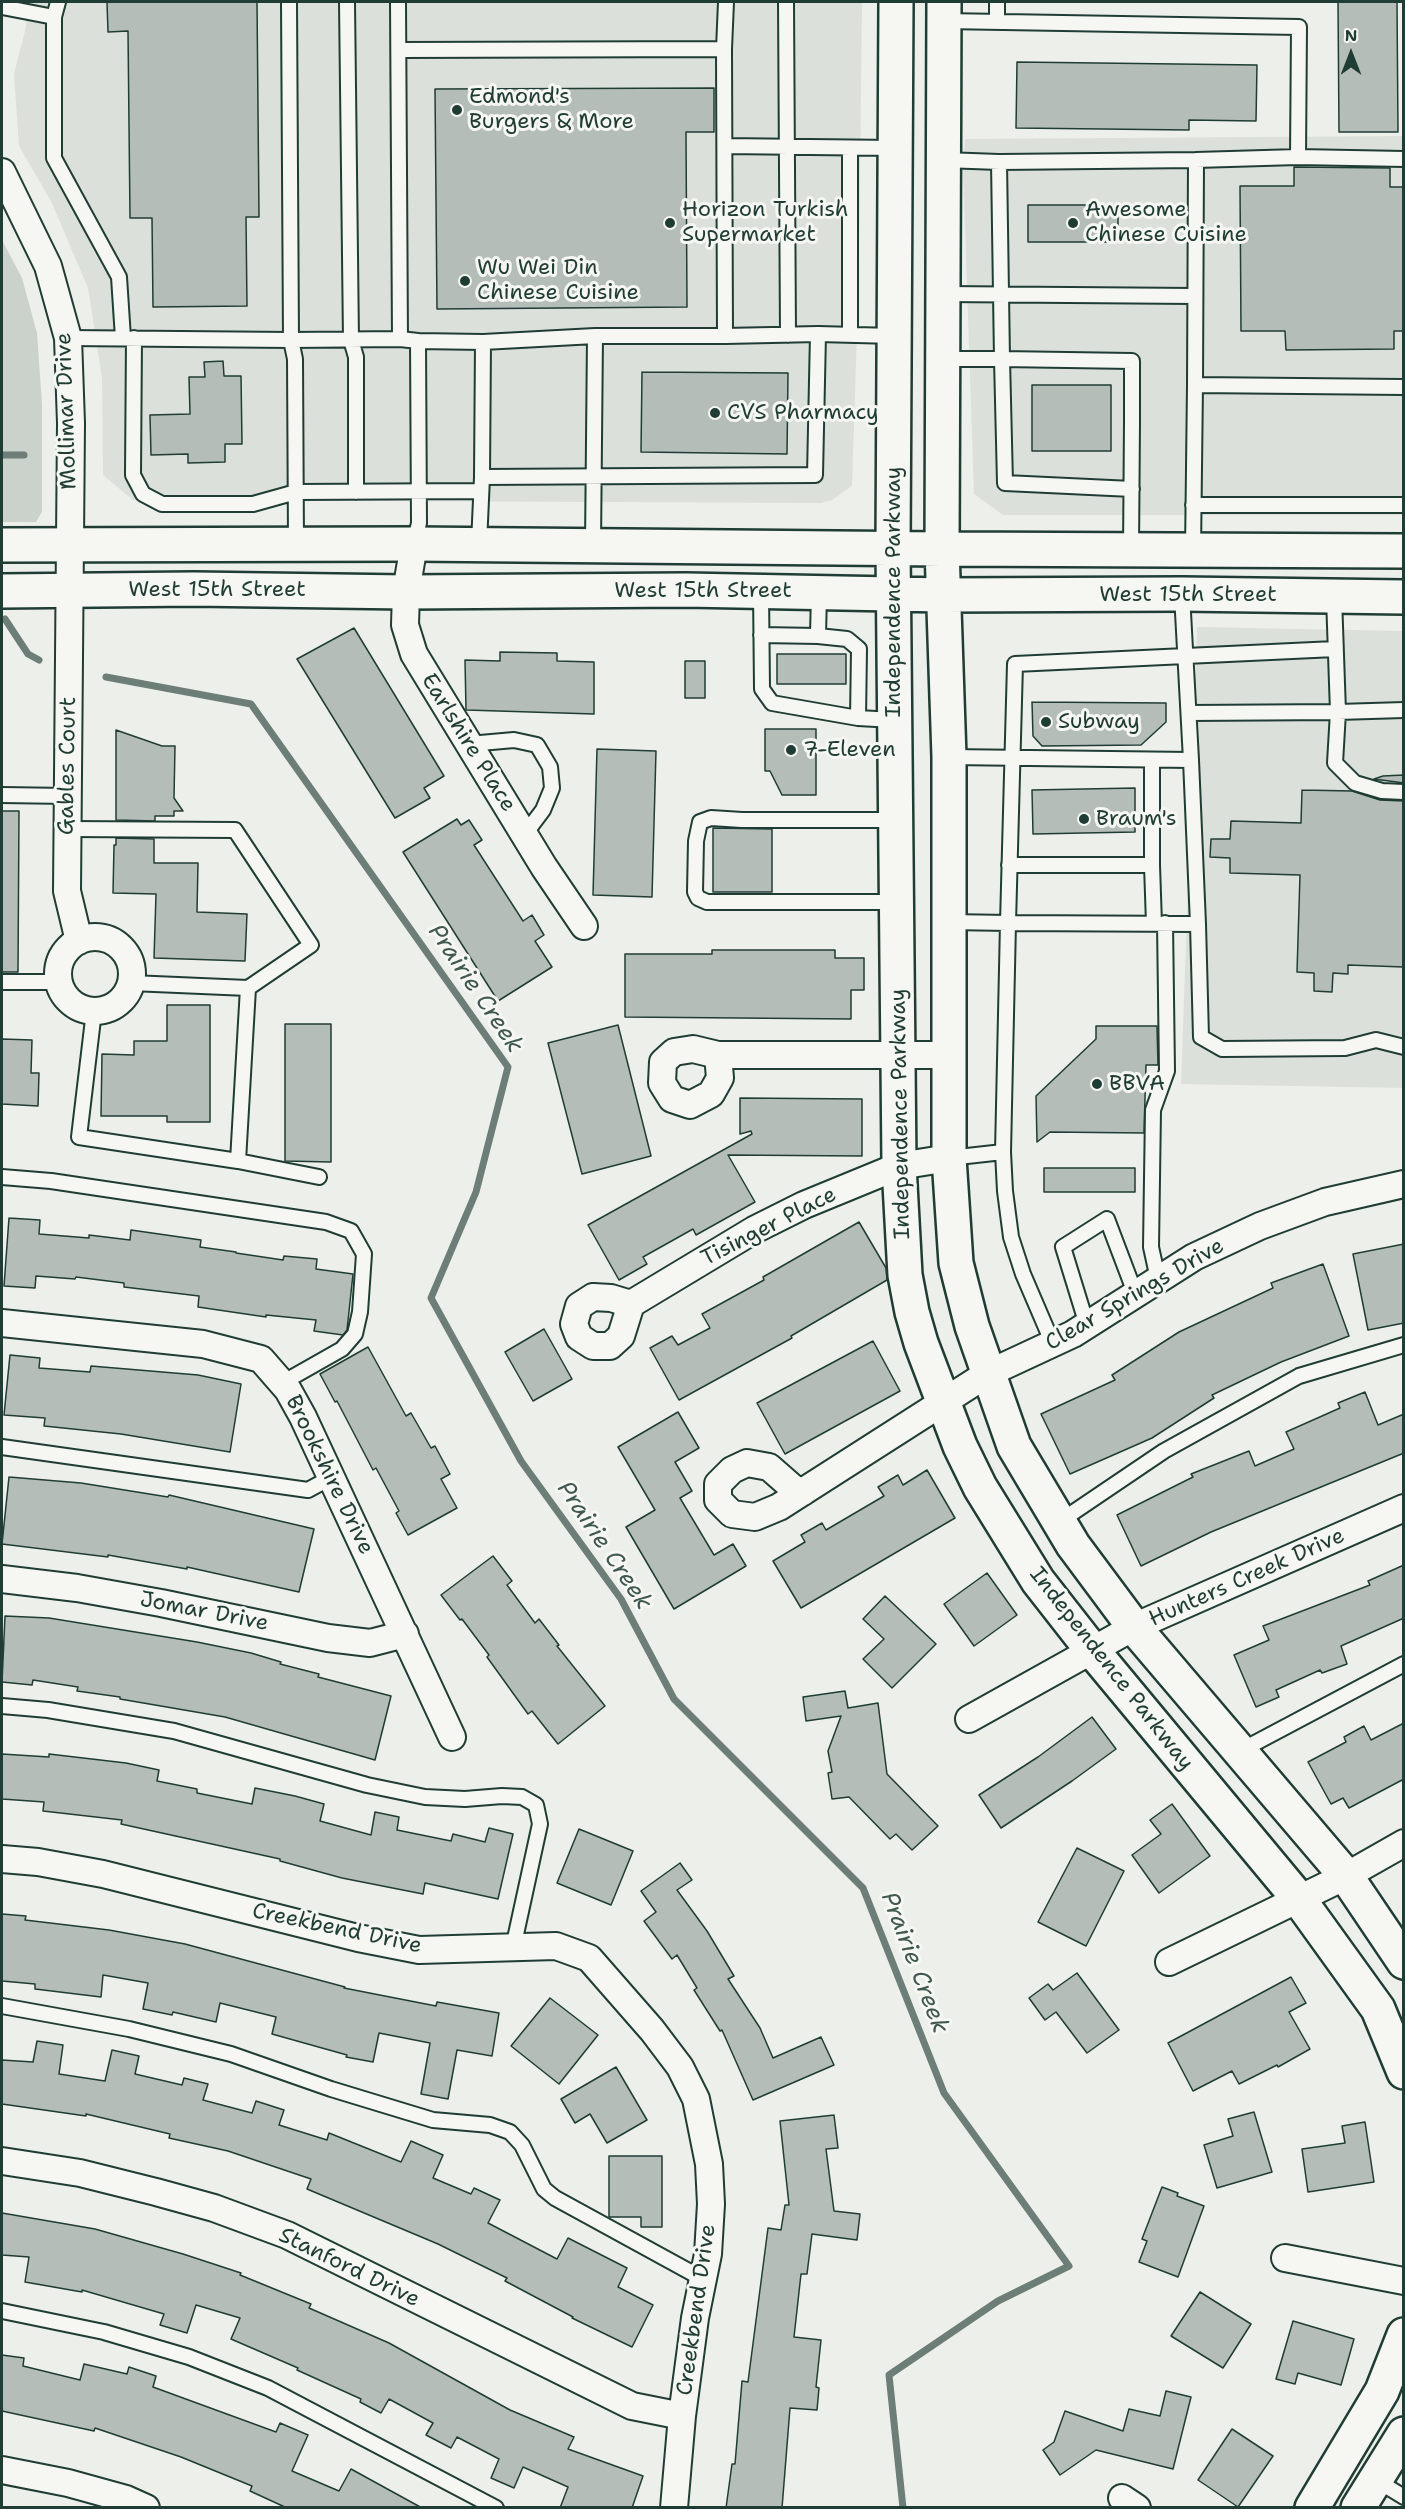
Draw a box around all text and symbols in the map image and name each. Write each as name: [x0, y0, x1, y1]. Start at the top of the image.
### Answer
north arrow: [1321, 24, 1381, 84]
text: N: [1345, 25, 1357, 46]
place label: Edmond's Burgers & More: [469, 84, 634, 136]
marker: Edmond's Burgers & More: [450, 103, 464, 117]
place label: Horizon Turkish Supermarket: [682, 197, 849, 248]
place label: Awesome Chinese Cuisine: [1085, 197, 1247, 248]
marker: Horizon Turkish Supermarket: [663, 216, 677, 230]
marker: Awesome Chinese Cuisine: [1066, 216, 1080, 230]
place label: Wu Wei Din Chinese Cuisine: [477, 255, 639, 306]
marker: Wu Wei Din Chinese Cuisine: [458, 274, 472, 288]
street label: Mollimar Drive: [51, 332, 83, 490]
place label: CVS Pharmacy: [727, 400, 879, 426]
marker: CVS Pharmacy: [708, 406, 722, 420]
street label: Independence Parkway: [881, 467, 907, 717]
street label: West 15th Street: [128, 577, 306, 603]
street label: West 15th Street: [614, 578, 792, 604]
street label: West 15th Street: [1099, 582, 1277, 608]
street label: Earlshire Place: [415, 669, 521, 817]
street label: Gables Court: [54, 697, 82, 835]
place label: Subway: [1058, 709, 1140, 735]
marker: Subway: [1039, 715, 1053, 729]
place label: 7-Eleven: [803, 737, 896, 763]
marker: 7-Eleven: [784, 743, 798, 757]
place label: Braum's: [1096, 806, 1177, 832]
marker: Braum's: [1077, 812, 1091, 826]
water label: Prairie Creek: [421, 919, 529, 1059]
street label: Independence Parkway: [886, 988, 916, 1240]
place label: BBVA: [1109, 1071, 1165, 1097]
marker: BBVA: [1090, 1077, 1104, 1091]
street label: Tisinger Place: [697, 1182, 841, 1272]
street label: Clear Springs Drive: [1041, 1233, 1229, 1357]
street label: Brookshire Drive: [279, 1391, 379, 1559]
water label: Prairie Creek: [550, 1476, 658, 1616]
street label: Hunters Creek Drive: [1145, 1523, 1349, 1633]
street label: Independence Parkway: [1023, 1562, 1199, 1776]
street label: Jomar Drive: [137, 1587, 271, 1637]
water label: Prairie Creek: [874, 1888, 954, 2038]
street label: Creekbend Drive: [250, 1898, 424, 1960]
street label: Stanford Drive: [274, 2222, 424, 2314]
street label: Creekbend Drive: [672, 2223, 722, 2397]

